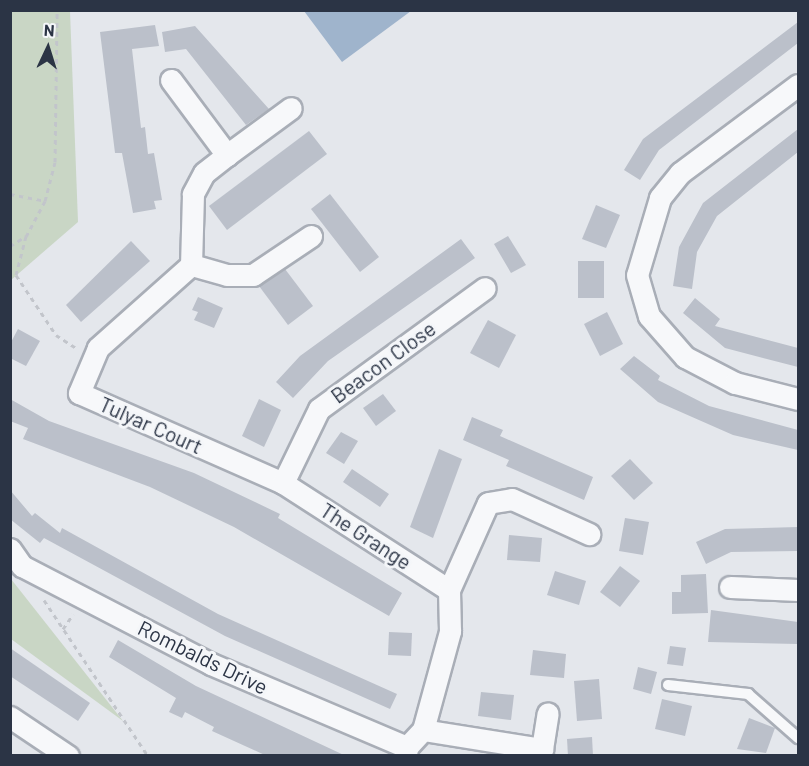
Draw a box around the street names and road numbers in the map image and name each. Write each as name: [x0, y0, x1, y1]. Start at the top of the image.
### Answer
street label: Beacon Close: [326, 316, 440, 408]
street label: Tulyar Court: [96, 391, 206, 459]
street label: The Grange: [316, 497, 416, 575]
street label: Rombalds Drive: [134, 615, 272, 699]

